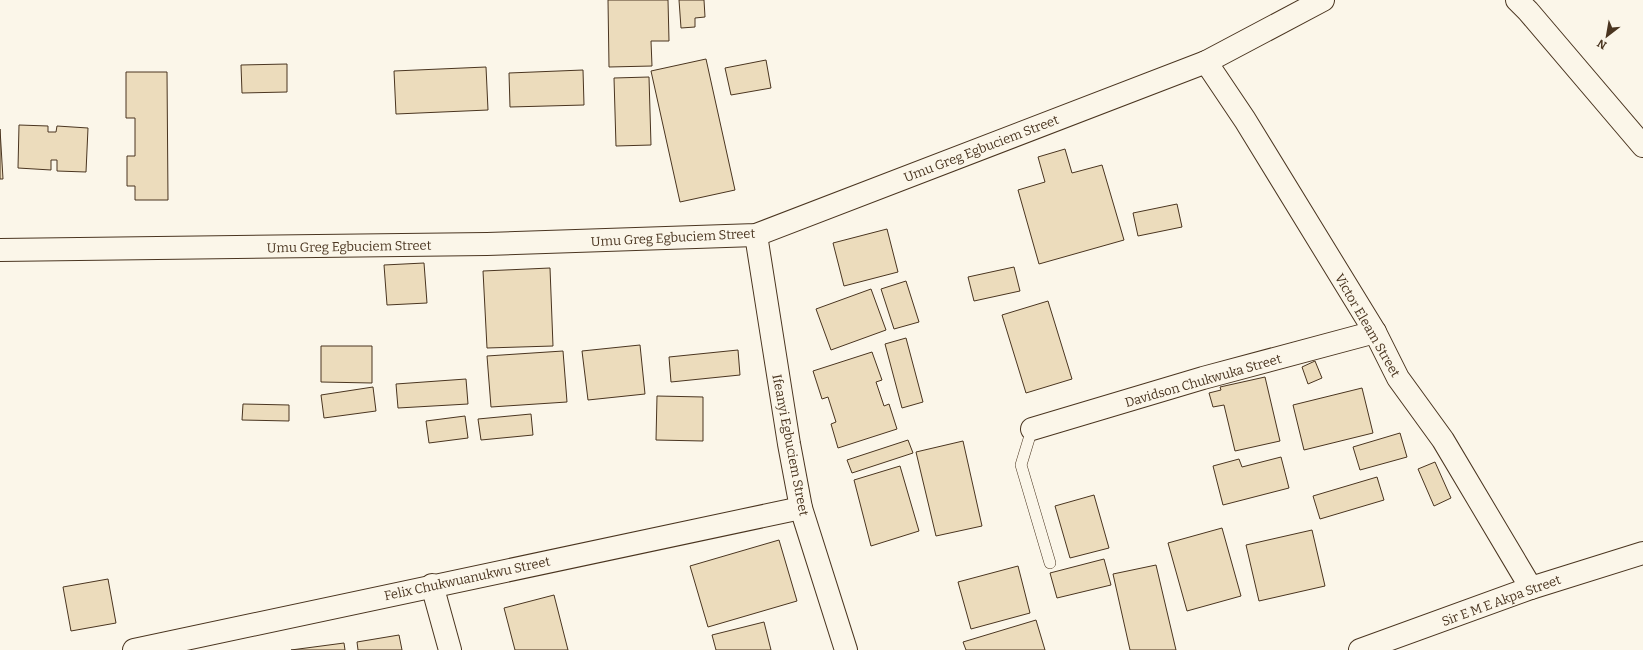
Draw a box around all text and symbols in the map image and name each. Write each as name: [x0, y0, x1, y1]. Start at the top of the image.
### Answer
north arrow: [1587, 16, 1627, 56]
text: N: [1595, 36, 1609, 52]
street label: Umu Greg Egbuciem Street: [902, 112, 1061, 185]
street label: Umu Greg Egbuciem Street: [590, 226, 756, 249]
street label: Umu Greg Egbuciem Street: [267, 238, 432, 255]
street label: Victor Eleam Street: [1332, 271, 1403, 380]
street label: Davidson Chukwuka Street: [1123, 351, 1283, 410]
street label: Ifeanyi Egbuciem Street: [769, 373, 812, 517]
street label: Felix Chukwuanukwu Street: [383, 553, 552, 603]
street label: Sir E M E Akpa Street: [1440, 572, 1563, 629]

